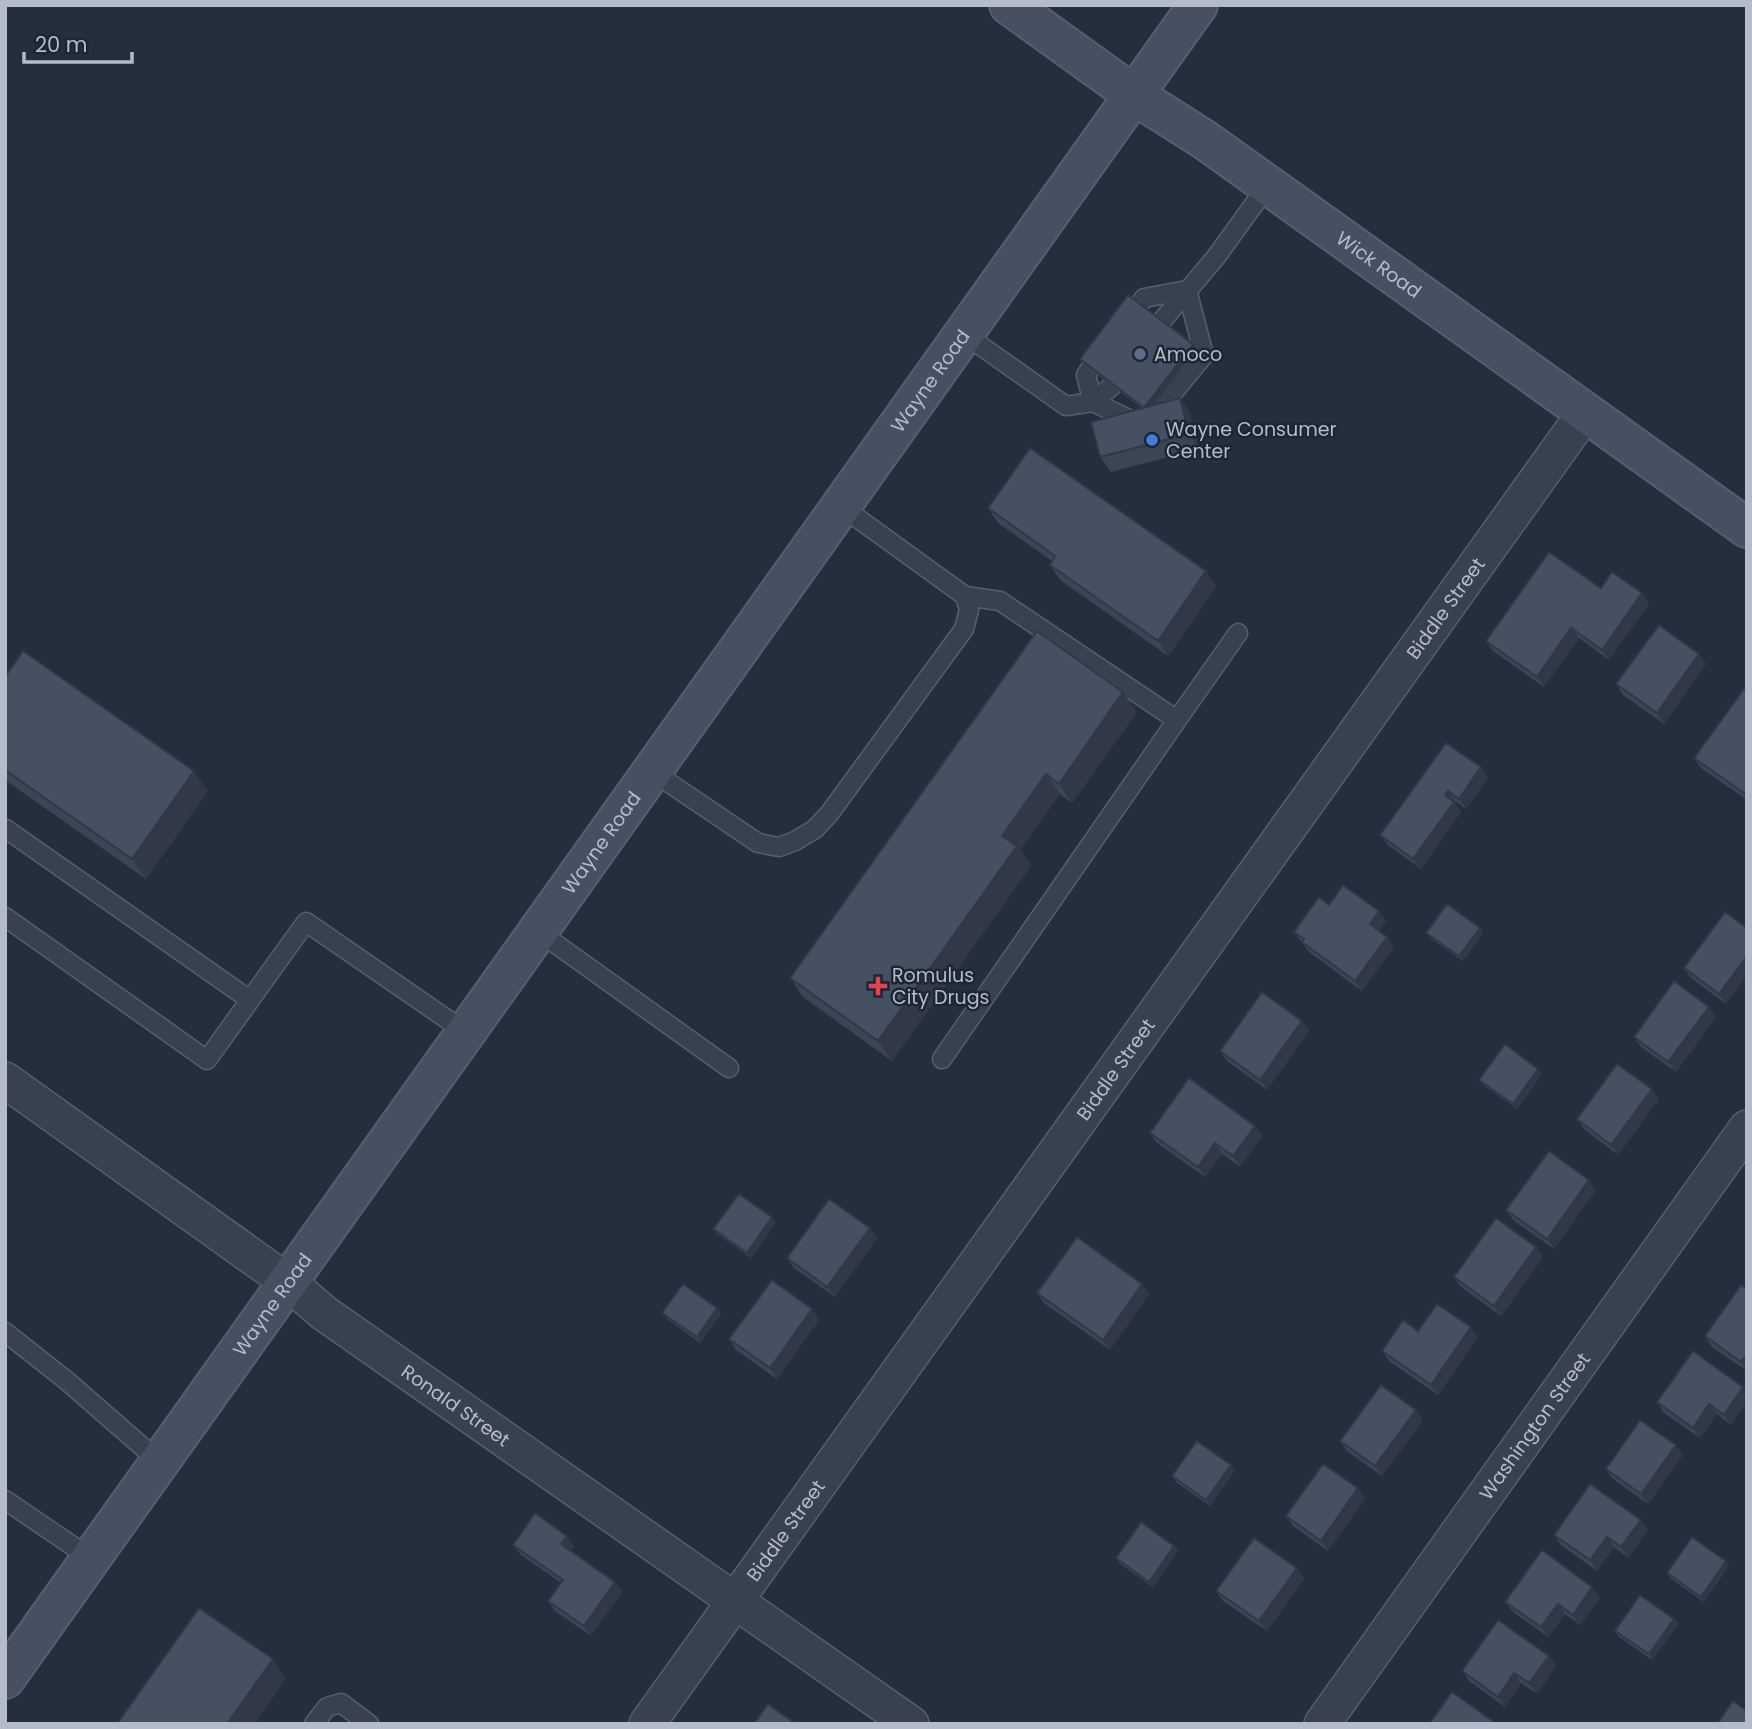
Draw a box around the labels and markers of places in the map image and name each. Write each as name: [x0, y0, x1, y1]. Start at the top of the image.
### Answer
place label: Amoco: [1154, 341, 1222, 368]
marker: Amoco: [1132, 346, 1148, 362]
place label: Wayne Consumer Center: [1166, 416, 1337, 465]
marker: Wayne Consumer Center: [1144, 432, 1160, 448]
place label: Romulus City Drugs: [892, 962, 989, 1011]
marker: Romulus City Drugs: [870, 978, 886, 994]

